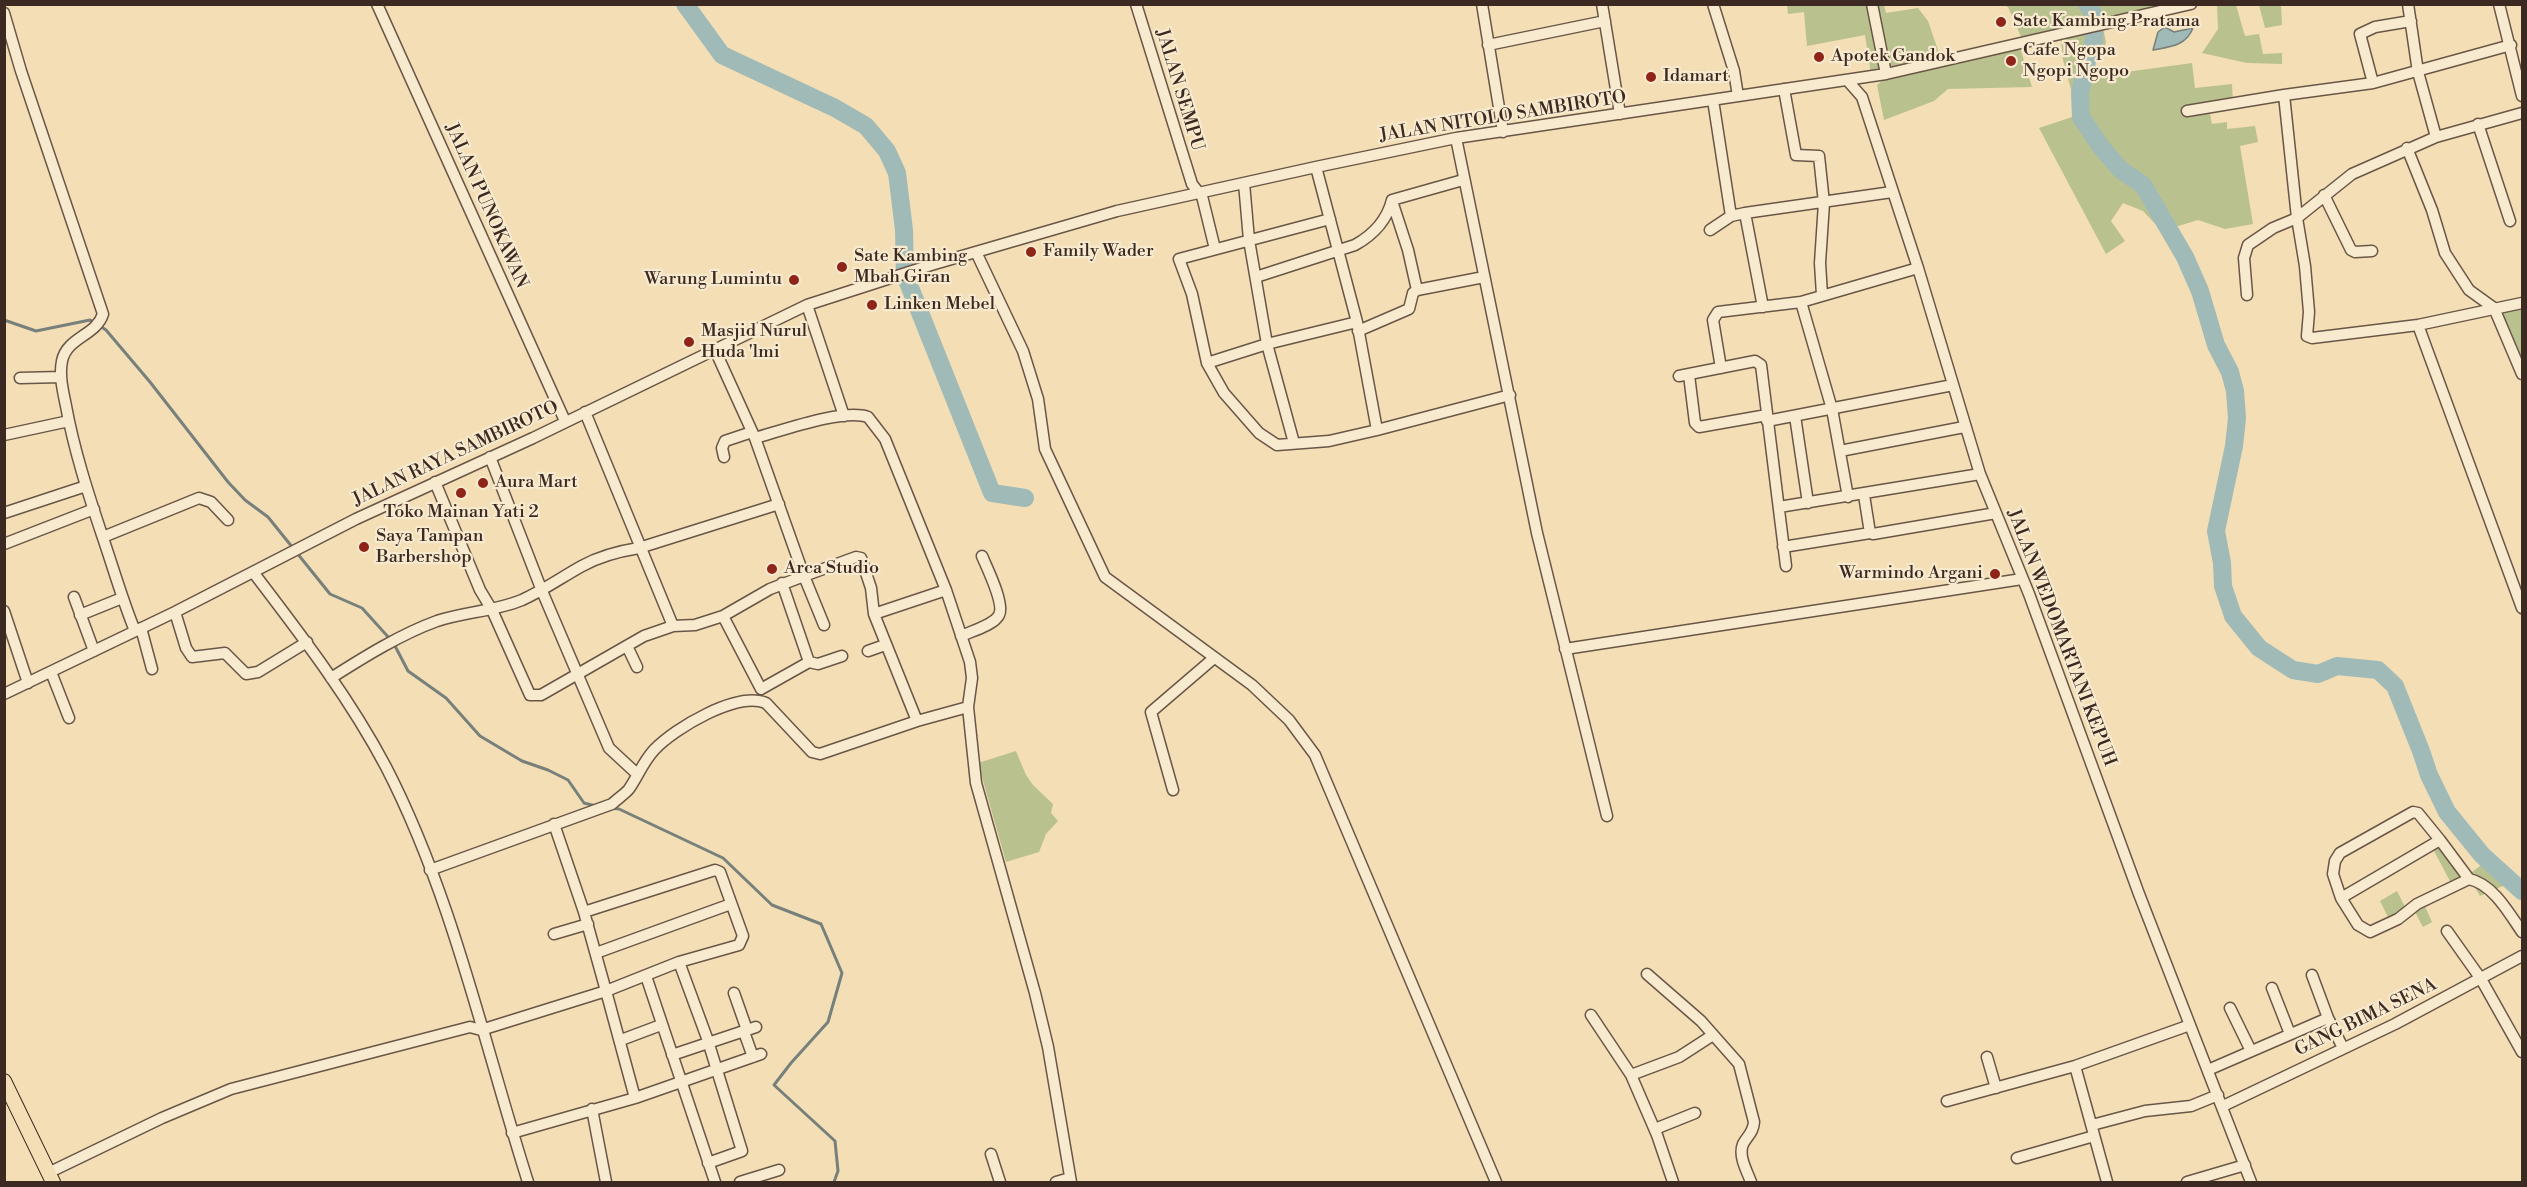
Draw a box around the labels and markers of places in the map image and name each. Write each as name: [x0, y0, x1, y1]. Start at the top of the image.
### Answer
place label: Sate Kambing Pratama: [2013, 11, 2200, 33]
marker: Sate Kambing Pratama: [1994, 15, 2008, 29]
place label: Cafe Ngopa Ngopi Ngopo: [2023, 40, 2129, 82]
place label: Apotek Gandok: [1831, 46, 1955, 68]
marker: Apotek Gandok: [1812, 50, 1826, 64]
marker: Cafe Ngopa Ngopi Ngopo: [2004, 54, 2018, 68]
place label: Idamart: [1663, 66, 1729, 88]
marker: Idamart: [1644, 70, 1658, 84]
place label: Family Wader: [1043, 241, 1154, 263]
marker: Family Wader: [1024, 245, 1038, 259]
place label: Sate Kambing Mbah Giran: [854, 246, 967, 288]
marker: Sate Kambing Mbah Giran: [835, 260, 849, 274]
place label: Warung Lumintu: [644, 269, 782, 291]
marker: Warung Lumintu: [787, 273, 801, 287]
place label: Linken Mebel: [884, 294, 995, 316]
marker: Linken Mebel: [865, 298, 879, 312]
place label: Masjid Nurul Huda 'lmi: [701, 321, 807, 364]
marker: Masjid Nurul Huda 'lmi: [682, 335, 696, 349]
place label: Aura Mart: [495, 472, 578, 494]
marker: Aura Mart: [476, 476, 490, 490]
marker: Toko Mainan Yati 2: [454, 486, 468, 500]
place label: Toko Mainan Yati 2: [383, 502, 539, 524]
place label: Saya Tampan Barbershop: [376, 526, 483, 568]
marker: Saya Tampan Barbershop: [357, 540, 371, 554]
place label: Arca Studio: [784, 558, 879, 580]
marker: Arca Studio: [765, 562, 779, 576]
place label: Warmindo Argani: [1839, 563, 1983, 585]
marker: Warmindo Argani: [1988, 567, 2002, 581]

